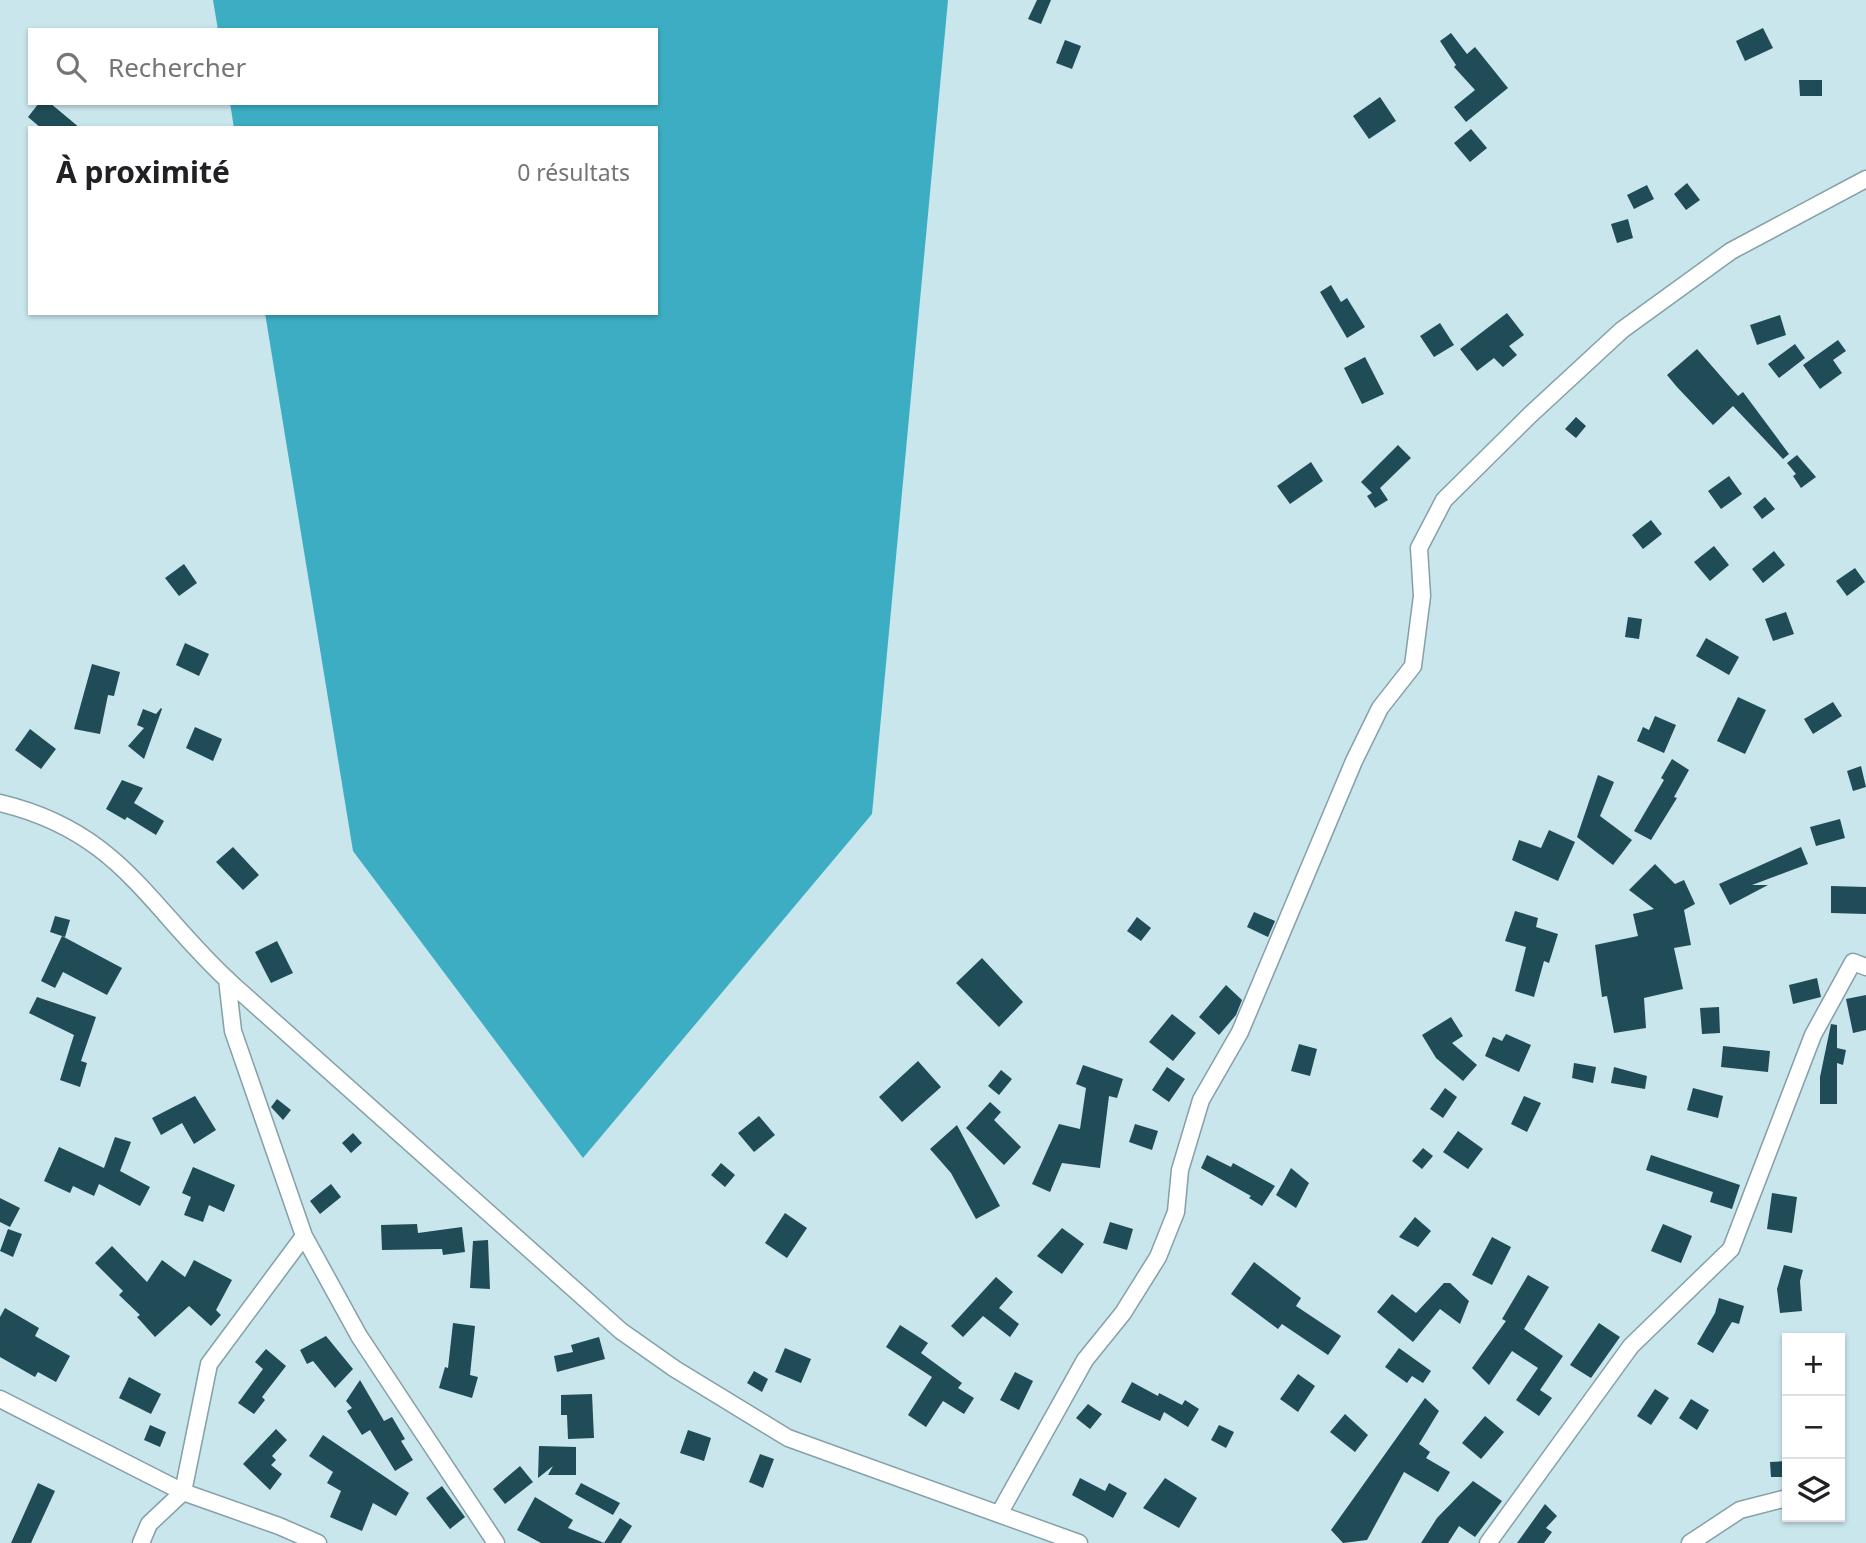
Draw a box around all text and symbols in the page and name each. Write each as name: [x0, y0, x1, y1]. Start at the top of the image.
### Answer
search box: [28, 28, 658, 105]
icon: search: [52, 48, 90, 86]
text: Rechercher: [108, 49, 246, 85]
text: À proximité: [56, 151, 230, 192]
text: 0 résultats: [517, 156, 630, 188]
map controls: [1782, 1333, 1845, 1522]
button: +: [1782, 1333, 1845, 1396]
button: −: [1782, 1396, 1845, 1459]
button: layers: [1782, 1459, 1845, 1522]

